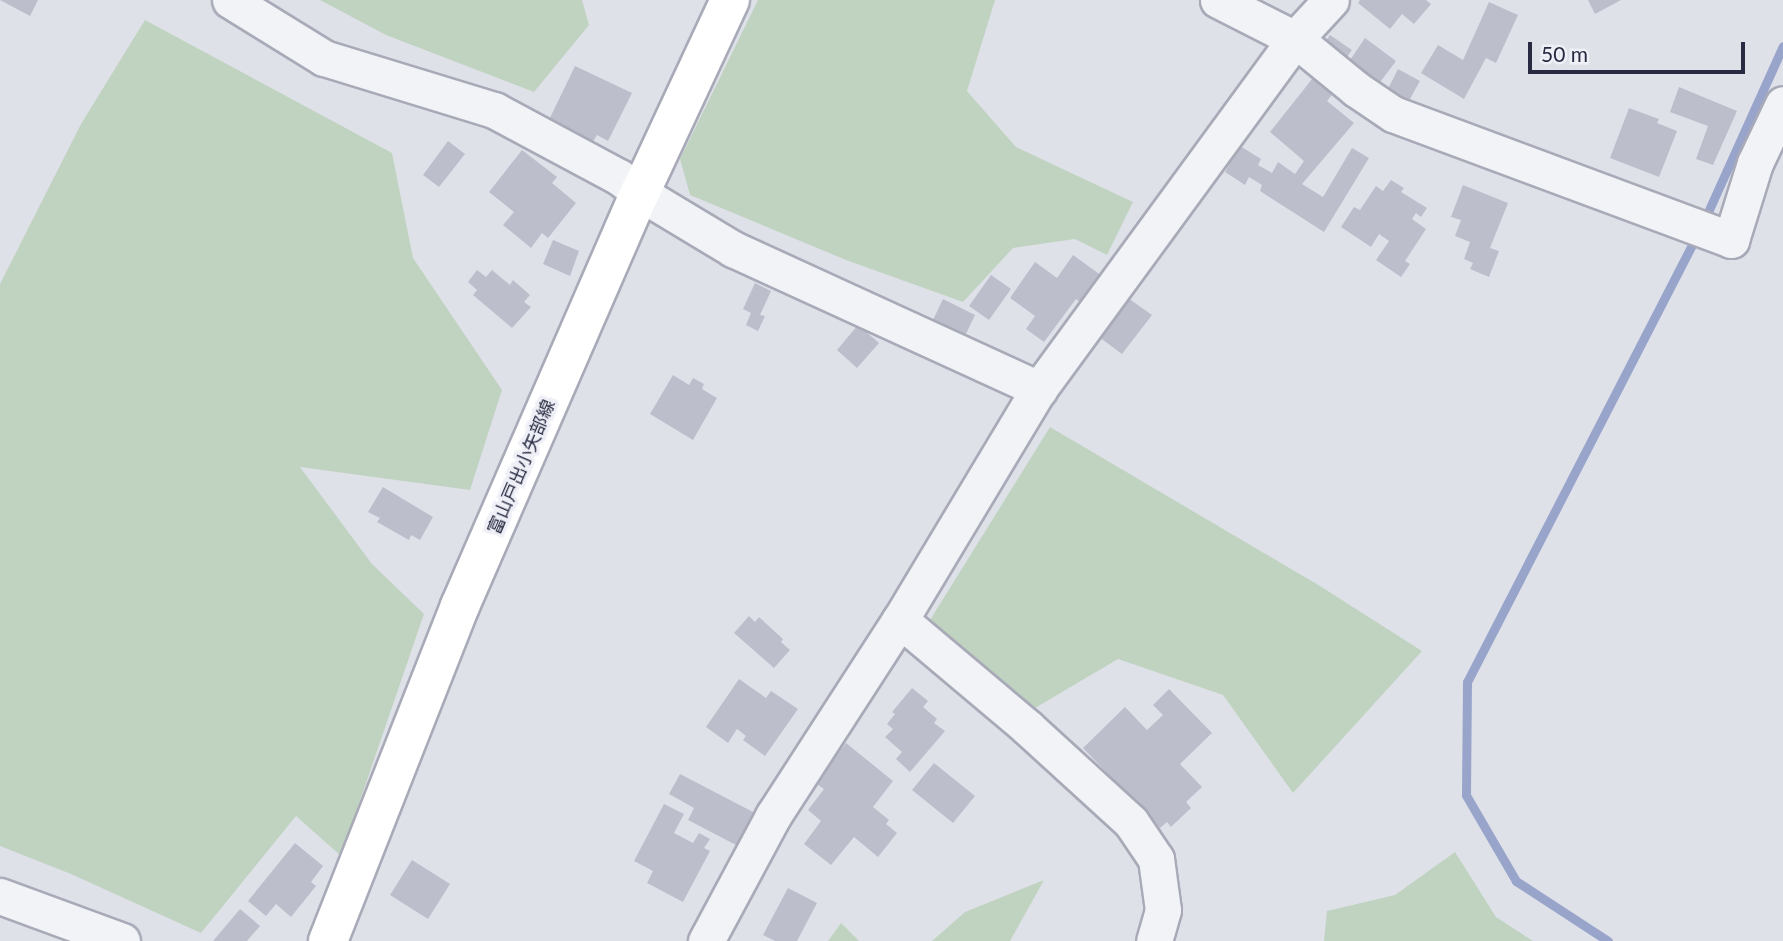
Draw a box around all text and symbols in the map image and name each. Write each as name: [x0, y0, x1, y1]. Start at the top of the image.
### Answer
scale bar: [1531, 28, 1748, 72]
text: 50 m: [1541, 41, 1588, 66]
street label: 富山戸出小矢部線: [483, 397, 559, 537]

